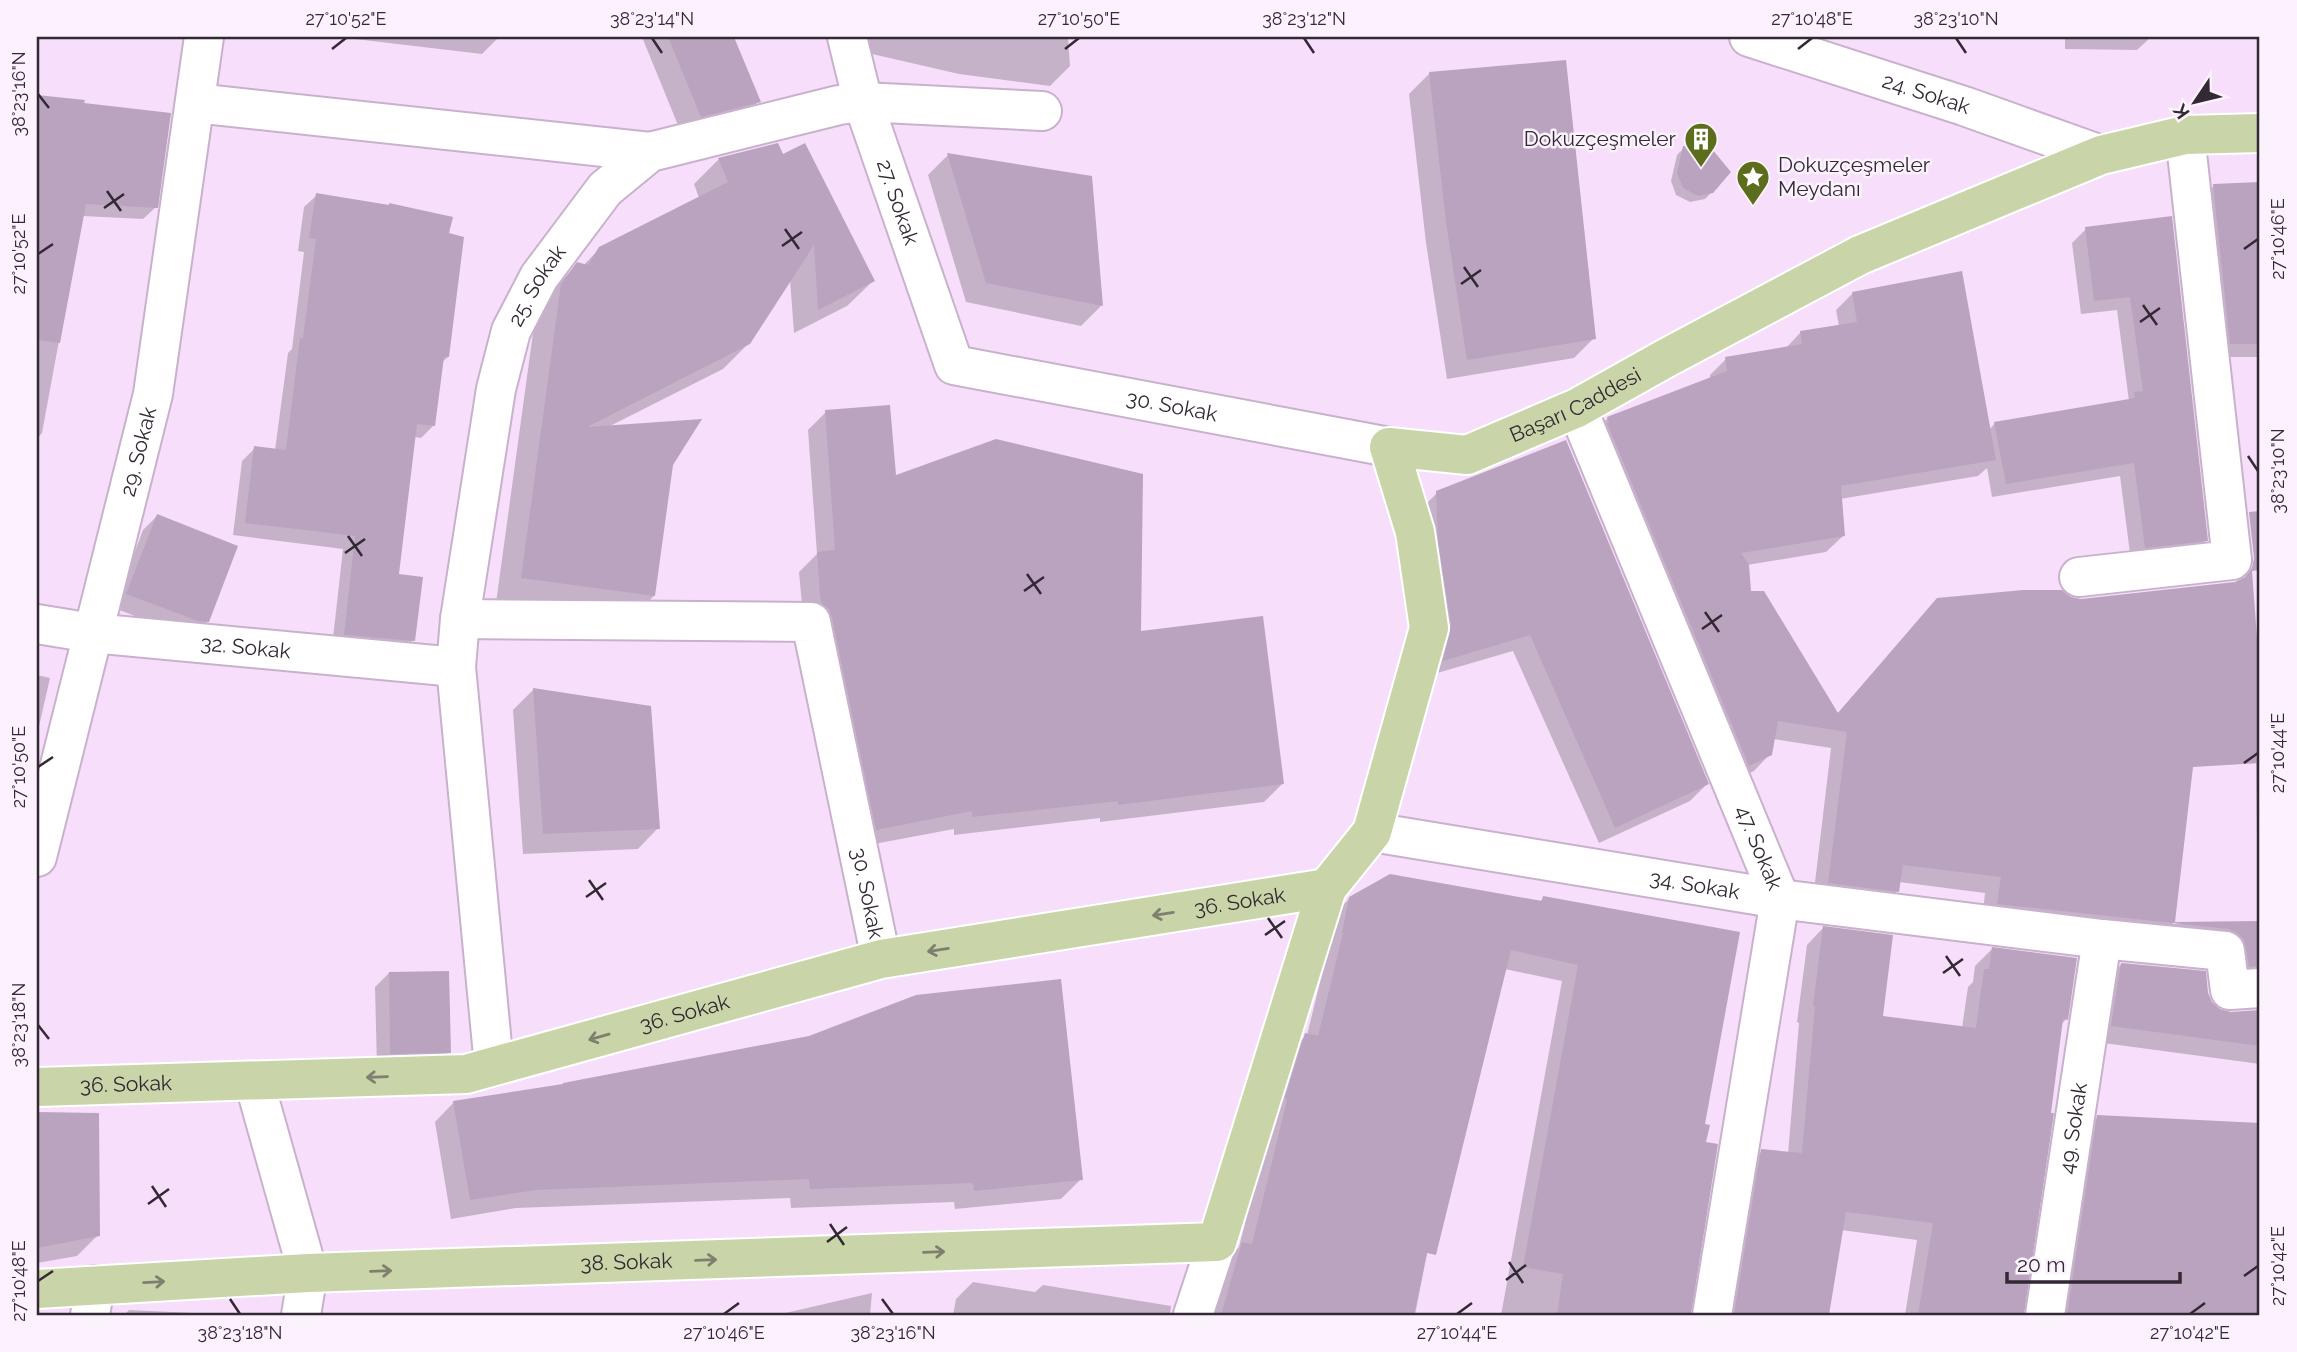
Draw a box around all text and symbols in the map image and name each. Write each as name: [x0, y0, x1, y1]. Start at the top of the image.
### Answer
text: 27°10'52"E: [305, 8, 387, 29]
text: 38°23'14"N: [610, 8, 694, 29]
text: 27°10'50"E: [1038, 8, 1120, 29]
text: 38°23'12"N: [1262, 8, 1346, 29]
text: 27°10'48"E: [1771, 8, 1853, 29]
text: 38°23'10"N: [1913, 8, 1999, 29]
text: 38°23'16"N: [8, 51, 29, 137]
north arrow: [2160, 66, 2230, 136]
street label: 24. Sokak: [1879, 68, 1973, 119]
text: K: [2168, 100, 2194, 123]
building icon: Dokuzçeşmeler: [1682, 120, 1720, 169]
place label: Dokuzçeşmeler: [1524, 126, 1677, 151]
place label: Dokuzçeşmeler Meydanı: [1778, 152, 1931, 201]
street label: 27. Sokak: [872, 156, 925, 248]
place icon: Dokuzçeşmeler Meydanı: [1734, 158, 1772, 207]
text: 27°10'46"E: [2267, 198, 2288, 280]
text: 27°10'52"E: [8, 213, 29, 295]
street label: 25. Sokak: [503, 240, 571, 330]
street label: Başarı Caddesi: [1506, 362, 1645, 447]
street label: 30. Sokak: [1124, 385, 1220, 426]
street label: 29. Sokak: [115, 404, 161, 499]
text: 38°23'10"N: [2267, 428, 2288, 514]
street label: 32. Sokak: [199, 630, 292, 664]
text: 27°10'44"E: [2267, 713, 2288, 793]
text: 27°10'50"E: [8, 726, 29, 808]
street label: 47. Sokak: [1731, 802, 1788, 894]
street label: 30. Sokak: [846, 845, 889, 941]
street label: 34. Sokak: [1648, 865, 1742, 904]
street label: 36. Sokak: [1192, 882, 1287, 921]
one-way arrow: [1152, 908, 1175, 921]
one-way arrow: [927, 944, 950, 957]
text: 38°23'18"N: [8, 983, 29, 1067]
street label: 36. Sokak: [637, 989, 732, 1037]
one-way arrow: [589, 1031, 611, 1044]
street label: 36. Sokak: [80, 1070, 172, 1098]
one-way arrow: [366, 1071, 389, 1084]
street label: 49. Sokak: [2054, 1081, 2092, 1175]
text: 27°10'42"E: [2267, 1226, 2288, 1306]
text: 27°10'48"E: [8, 1240, 29, 1322]
scale bar: [2007, 1240, 2180, 1284]
one-way arrow: [922, 1245, 945, 1259]
street label: 38. Sokak: [580, 1248, 673, 1276]
text: 20 m: [2017, 1252, 2065, 1277]
one-way arrow: [695, 1253, 718, 1266]
one-way arrow: [369, 1264, 392, 1277]
one-way arrow: [142, 1275, 165, 1288]
text: 38°23'18"N: [198, 1322, 282, 1343]
text: 27°10'46"E: [683, 1322, 765, 1343]
text: 38°23'16"N: [850, 1322, 936, 1343]
text: 27°10'44"E: [1417, 1322, 1497, 1343]
text: 27°10'42"E: [2150, 1322, 2230, 1343]

